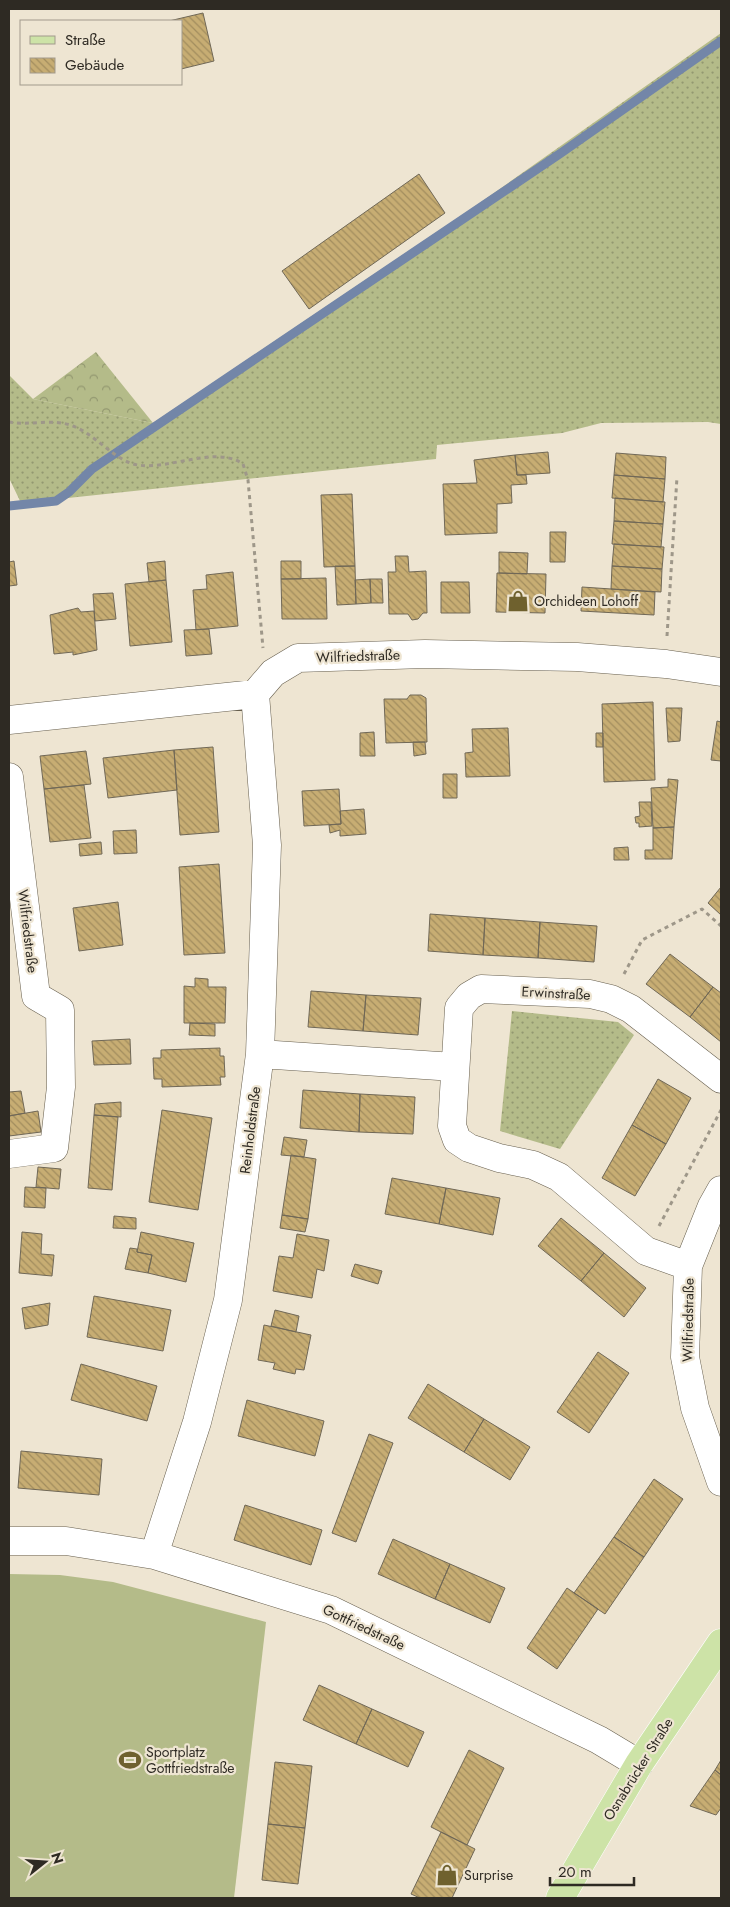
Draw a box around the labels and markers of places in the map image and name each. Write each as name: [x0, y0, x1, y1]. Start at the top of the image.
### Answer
shop icon: Orchideen Lohoff: [505, 588, 531, 614]
place label: Orchideen Lohoff: [534, 591, 639, 611]
place label: Sportplatz Gottfriedstraße: [146, 1742, 235, 1778]
sports icon: Sportplatz Gottfriedstraße: [117, 1747, 143, 1773]
shop icon: Surprise: [434, 1862, 460, 1888]
place label: Surprise: [464, 1865, 513, 1885]

